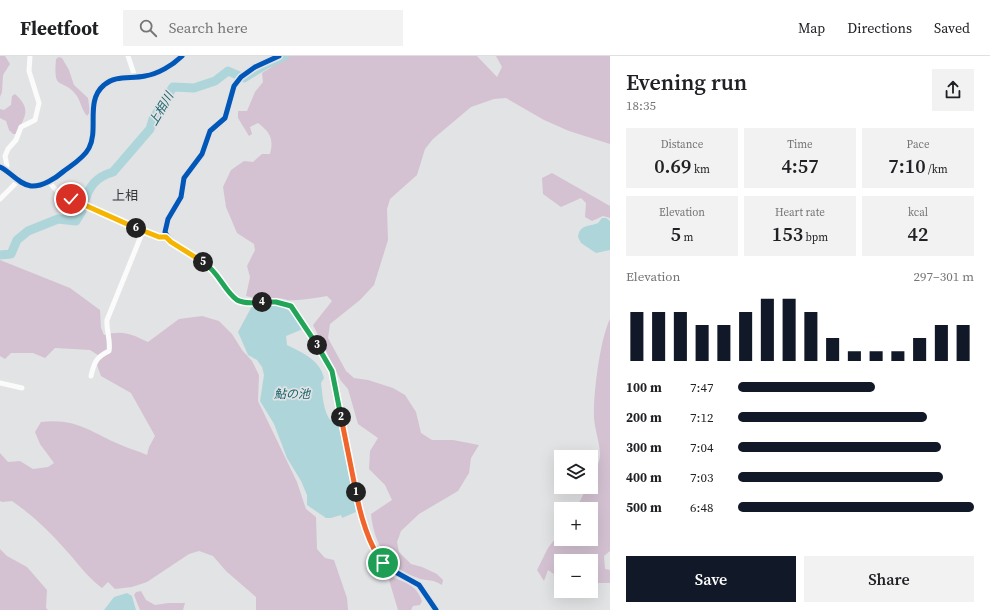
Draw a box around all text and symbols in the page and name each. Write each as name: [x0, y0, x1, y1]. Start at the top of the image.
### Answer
search box: [123, 10, 403, 46]
text: Fleetfoot: [20, 15, 99, 41]
icon: search: [137, 17, 159, 39]
text: Search here: [169, 17, 248, 38]
text: Map: [798, 18, 825, 38]
text: Directions: [847, 18, 912, 38]
text: Saved: [934, 18, 970, 38]
text: Evening run: [626, 67, 747, 97]
button: share: [932, 69, 974, 111]
water label: 上相川: [145, 88, 178, 129]
text: 18:35: [626, 97, 656, 114]
text: Distance: [661, 137, 703, 152]
text: Time: [787, 137, 813, 152]
text: Pace: [906, 137, 930, 152]
text: 0.69: [654, 152, 691, 180]
text: 4:57: [781, 152, 819, 180]
text: 7:10: [888, 152, 926, 180]
text: km: [691, 162, 710, 177]
text: /km: [926, 162, 948, 177]
pin: [54, 182, 88, 216]
district label: 上相: [112, 187, 138, 204]
icon: check: [60, 188, 82, 210]
text: Elevation: [659, 205, 705, 220]
text: Heart rate: [775, 205, 825, 220]
text: kcal: [908, 205, 928, 220]
pin: 6: [126, 218, 146, 238]
text: 6: [133, 220, 139, 235]
text: 5: [671, 220, 681, 248]
text: 153: [772, 220, 803, 248]
text: 42: [908, 220, 928, 248]
text: m: [681, 230, 693, 245]
text: bpm: [803, 230, 828, 245]
pin: 5: [193, 252, 213, 272]
text: 5: [200, 254, 206, 269]
text: Elevation: [626, 268, 680, 285]
text: 297–301 m: [914, 268, 974, 285]
pin: 4: [252, 292, 272, 312]
text: 4: [259, 294, 265, 309]
pin: 3: [307, 335, 327, 355]
text: 3: [314, 337, 320, 352]
text: 100 m: [626, 379, 662, 396]
text: 7:47: [690, 379, 713, 396]
water label: 鮎の池: [274, 386, 311, 402]
pin: 2: [331, 407, 351, 427]
text: 2: [338, 409, 344, 424]
text: 200 m: [626, 409, 662, 426]
text: 7:12: [690, 409, 713, 426]
text: 300 m: [626, 439, 662, 456]
text: 7:04: [690, 439, 713, 456]
map controls: [554, 450, 598, 598]
button: layers: [554, 450, 598, 494]
text: 400 m: [626, 469, 662, 486]
text: 7:03: [690, 469, 713, 486]
pin: 1: [346, 482, 366, 502]
text: 1: [353, 484, 359, 499]
text: 500 m: [626, 499, 662, 516]
text: 6:48: [690, 499, 713, 516]
button: +: [554, 502, 598, 546]
pin: [366, 546, 400, 580]
icon: arrive: [372, 552, 394, 574]
button: −: [554, 554, 598, 598]
button: Save: [626, 556, 796, 602]
button: Share: [804, 556, 974, 602]

